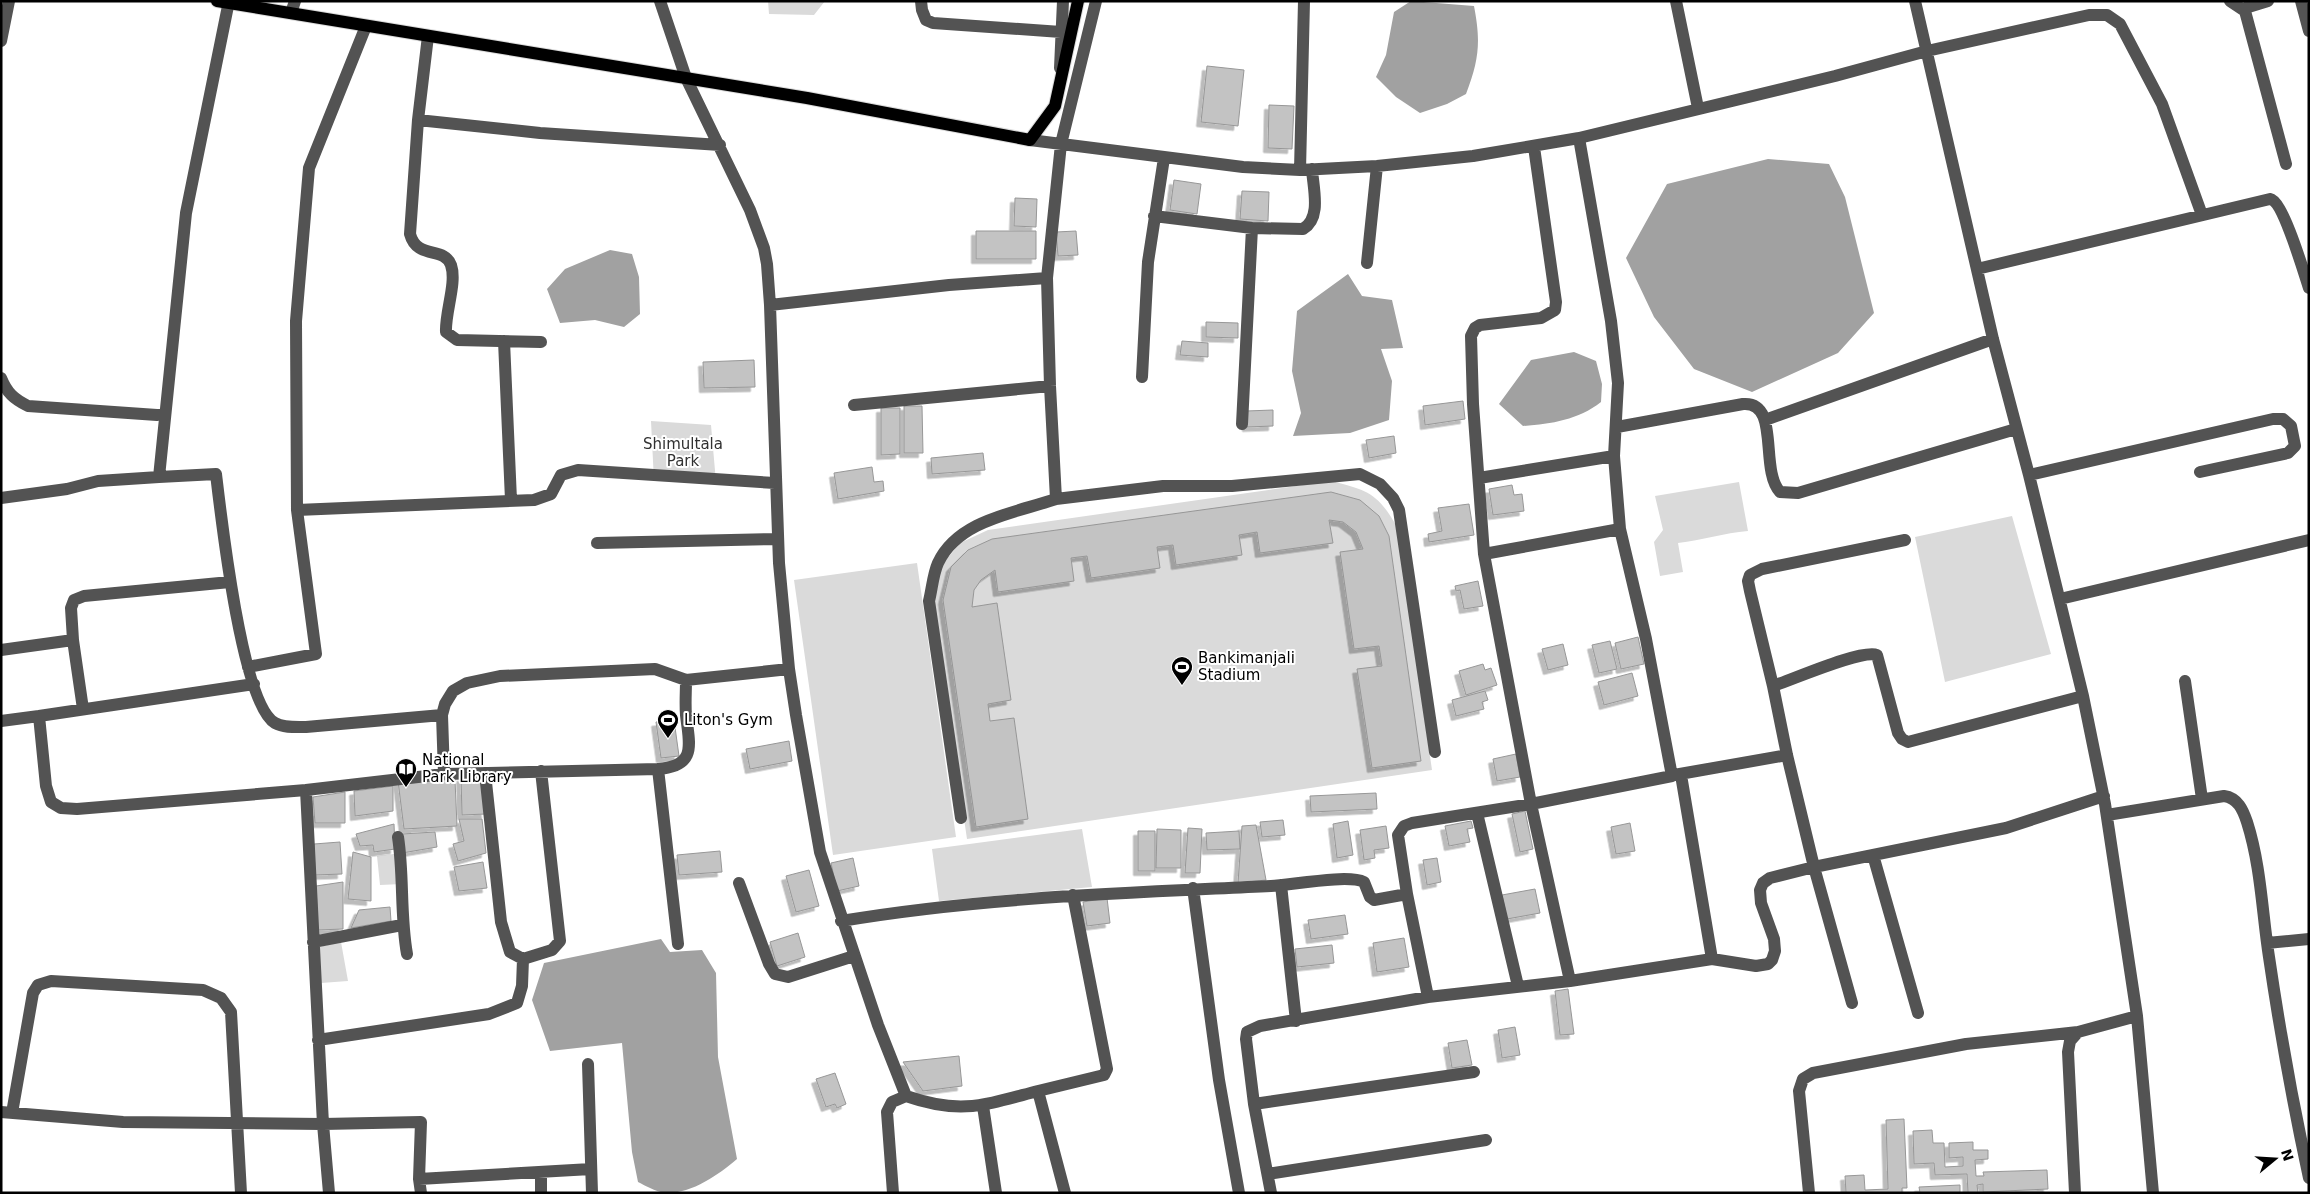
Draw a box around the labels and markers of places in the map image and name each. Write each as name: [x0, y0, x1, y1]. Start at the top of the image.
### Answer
place label: Bankimanjali Stadium: [1198, 649, 1295, 684]
sports icon: Bankimanjali Stadium: [1170, 655, 1194, 686]
sports icon: Liton's Gym: [656, 708, 680, 739]
place label: Liton's Gym: [684, 711, 773, 729]
place label: National Park Library: [422, 751, 512, 786]
library icon: National Park Library: [394, 757, 418, 788]

